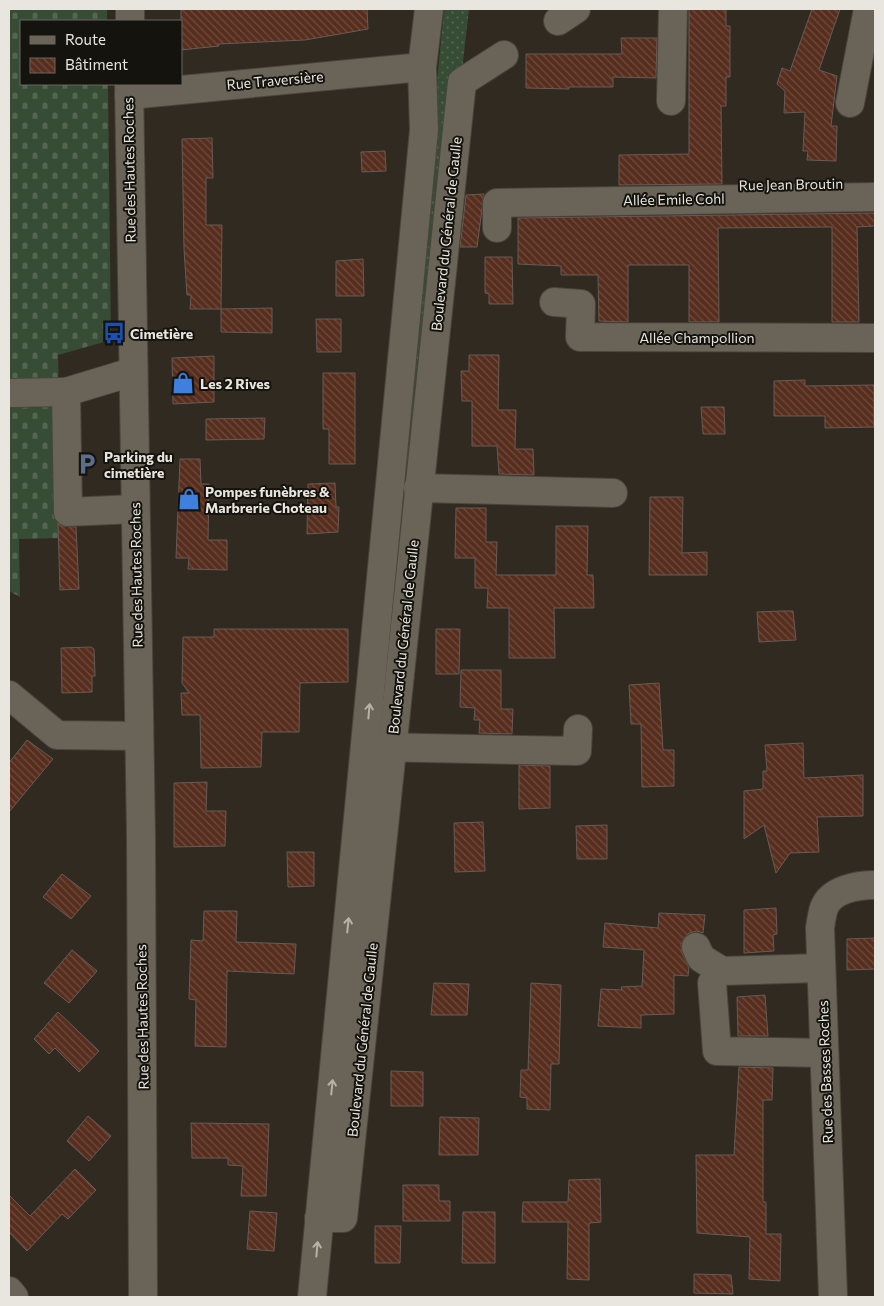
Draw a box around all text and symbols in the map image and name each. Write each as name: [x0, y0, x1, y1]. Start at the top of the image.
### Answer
legend: [20, 20, 182, 85]
text: Route: [65, 30, 106, 48]
text: Bâtiment: [65, 55, 128, 73]
street label: Rue Traversière: [226, 67, 324, 93]
street label: Rue des Hautes Roches: [119, 97, 139, 243]
street label: Boulevard du Général de Gaulle: [427, 136, 465, 332]
street label: Rue Jean Broutin: [739, 175, 843, 193]
street label: Allée Emile Cohl: [623, 190, 725, 208]
bus stop icon: Cimetière: [101, 320, 127, 346]
place label: Cimetière: [130, 325, 193, 342]
street label: Allée Champollion: [639, 329, 755, 346]
shop icon: Les 2 Rives: [170, 370, 196, 396]
place label: Les 2 Rives: [200, 375, 271, 392]
place label: Parking du cimetière: [104, 448, 173, 481]
parking icon: Parking du cimetière: [74, 451, 100, 477]
place label: Pompes funèbres & Marbrerie Choteau: [205, 483, 330, 516]
shop icon: Pompes funèbres & Marbrerie Choteau: [176, 486, 202, 512]
street label: Rue des Hautes Roches: [126, 502, 146, 648]
street label: Boulevard du Général de Gaulle: [384, 539, 422, 735]
one-way arrow: [364, 704, 374, 720]
one-way arrow: [343, 917, 353, 933]
street label: Boulevard du Général de Gaulle: [343, 942, 381, 1138]
street label: Rue des Hautes Roches: [132, 944, 152, 1090]
street label: Rue des Basses Roches: [814, 1000, 836, 1144]
one-way arrow: [327, 1079, 337, 1095]
one-way arrow: [312, 1241, 321, 1257]

